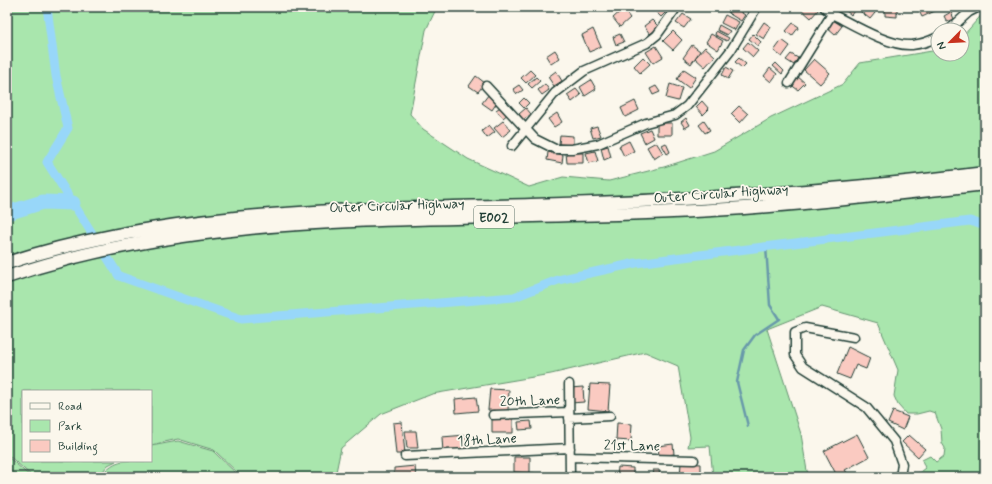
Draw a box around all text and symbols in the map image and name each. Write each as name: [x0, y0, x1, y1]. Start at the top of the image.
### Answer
north arrow: [930, 22, 970, 62]
text: N: [934, 39, 950, 52]
street label: Outer Circular Highway: [653, 180, 789, 209]
street label: Outer Circular Highway: [329, 195, 465, 218]
road number: E002: [474, 206, 514, 228]
legend: [22, 390, 152, 462]
street label: 20th Lane: [500, 391, 561, 411]
text: Road: [58, 399, 82, 415]
text: Park: [58, 419, 82, 435]
street label: 18th Lane: [457, 429, 517, 451]
street label: 21st Lane: [604, 437, 660, 455]
text: Building: [58, 439, 98, 456]

